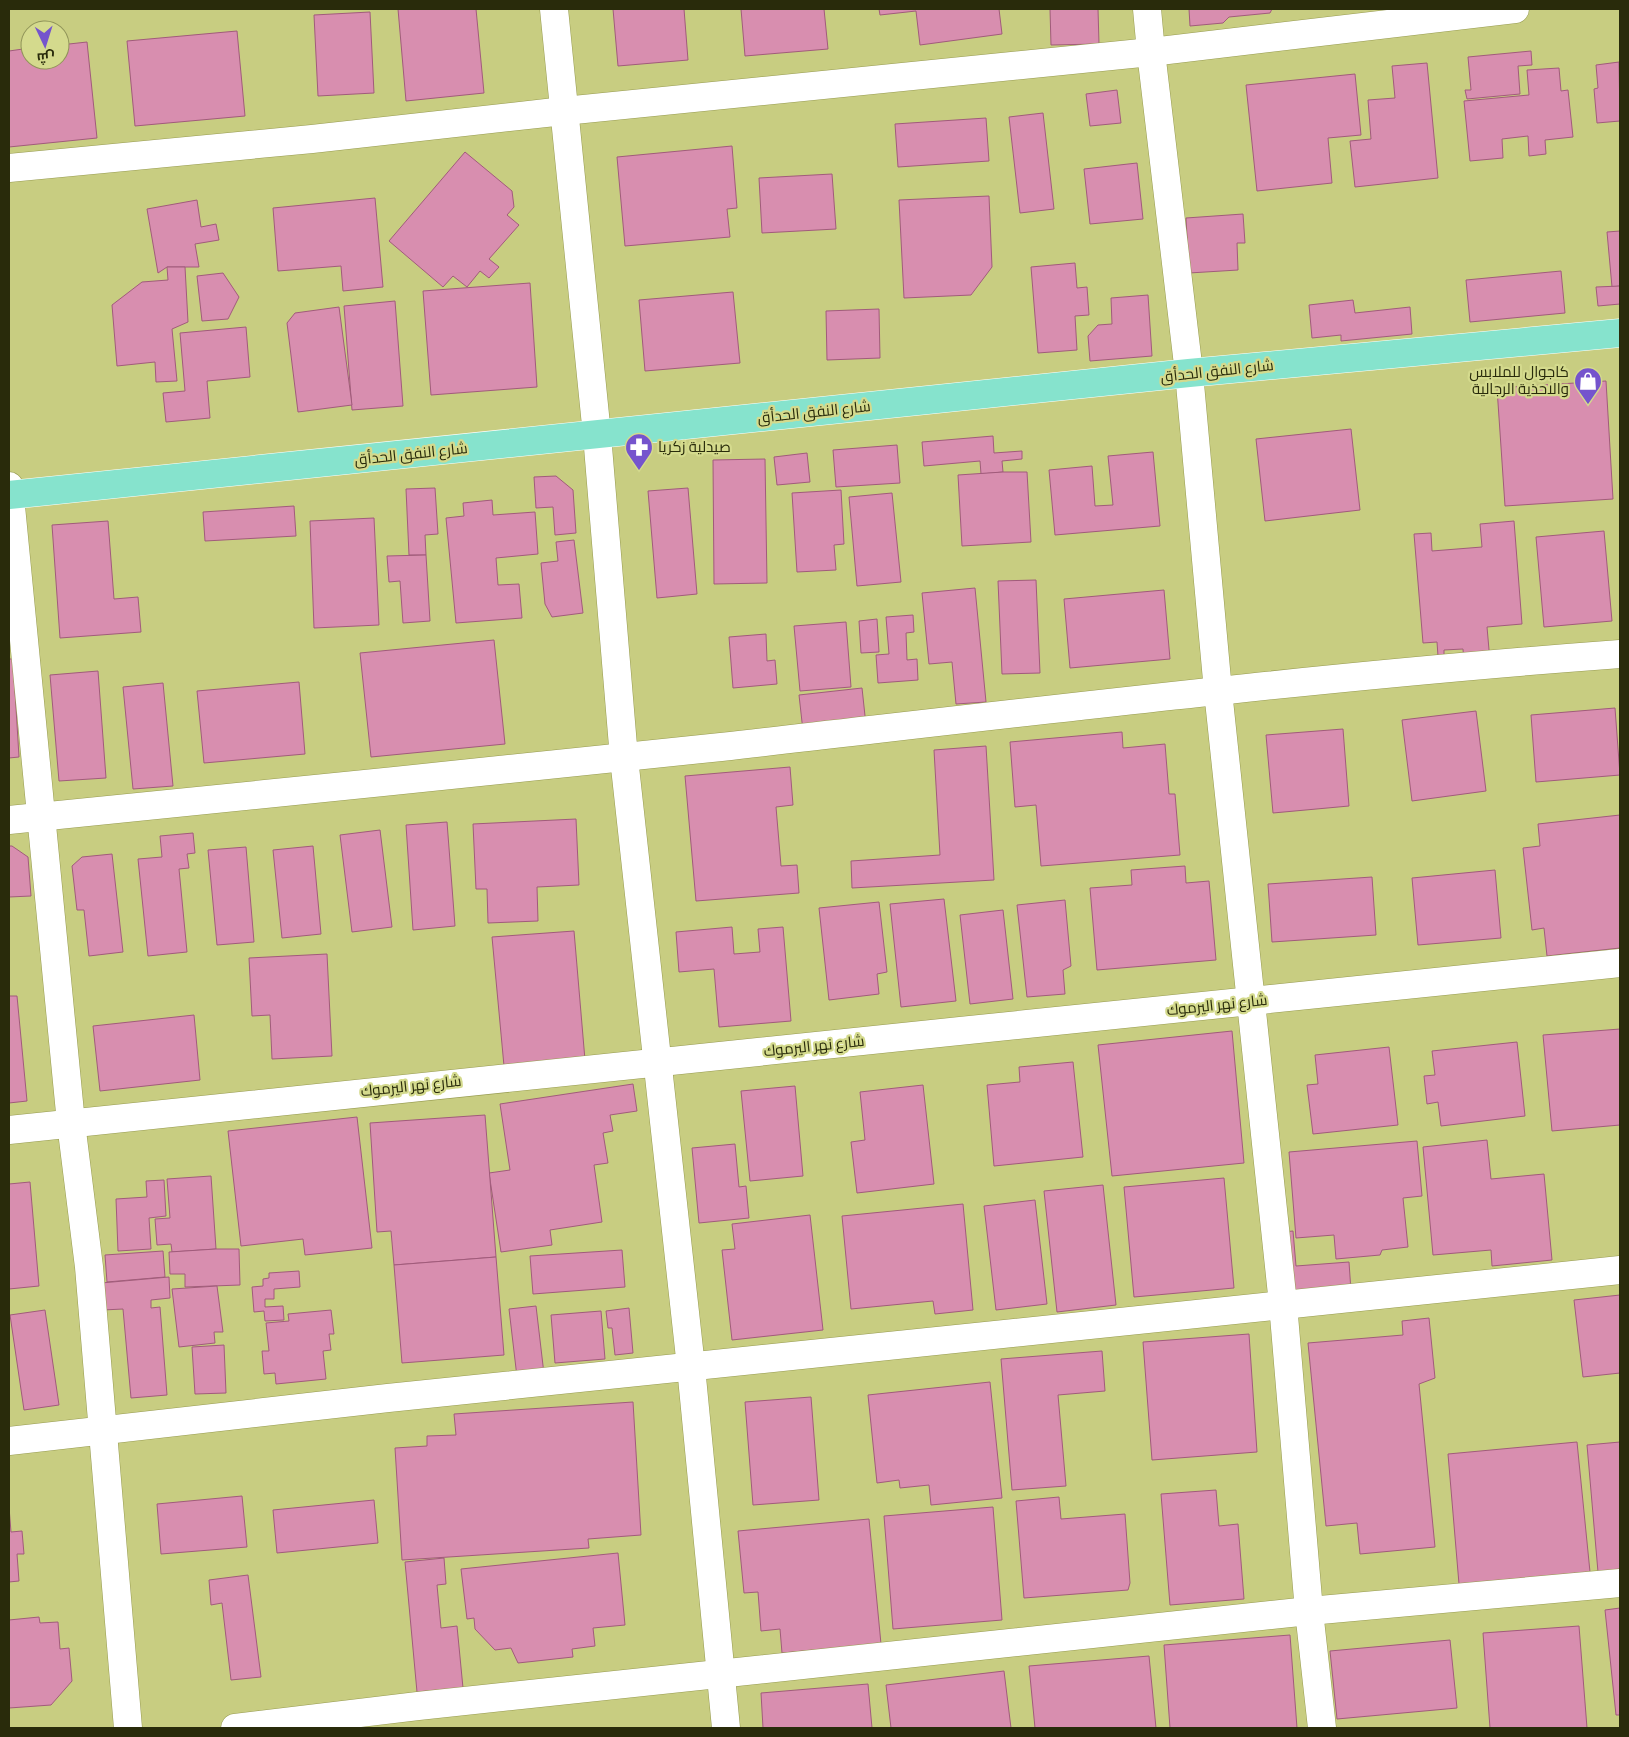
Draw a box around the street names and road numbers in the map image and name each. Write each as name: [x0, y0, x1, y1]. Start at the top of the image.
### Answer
street label: شارع النفق الحدأق: [1159, 355, 1275, 388]
street label: شارع النفق الحدأق: [756, 396, 872, 429]
street label: شارع النفق الحدأق: [353, 438, 469, 471]
street label: شارع نهر اليرموك: [1166, 991, 1269, 1021]
street label: شارع نهر اليرموك: [763, 1032, 866, 1062]
street label: شارع نهر اليرموك: [360, 1072, 463, 1102]

